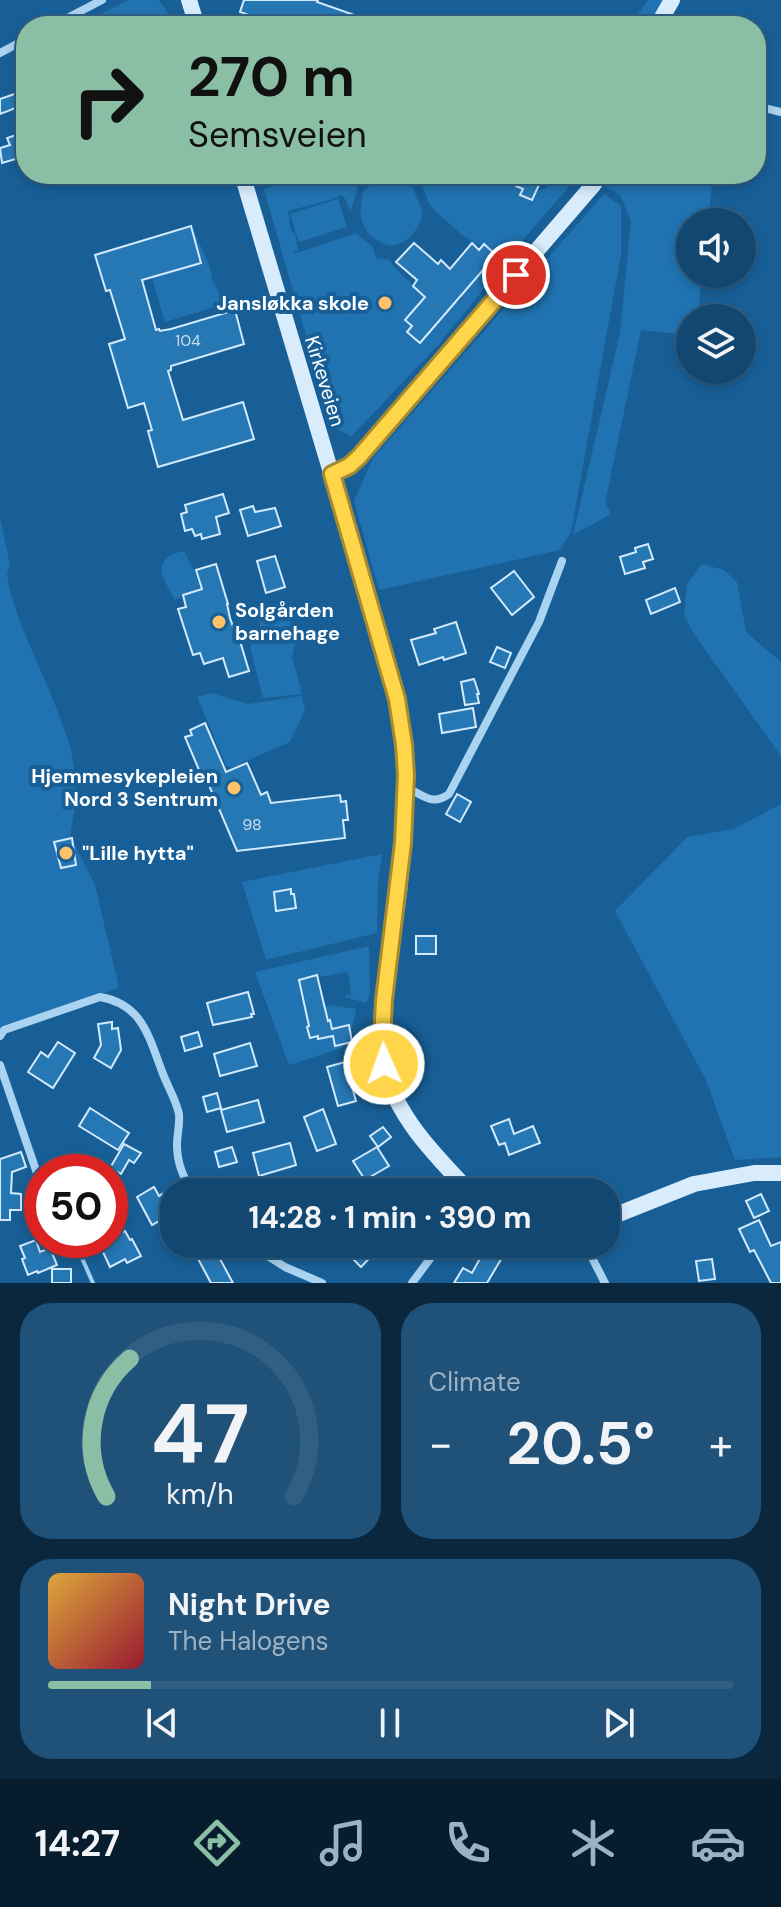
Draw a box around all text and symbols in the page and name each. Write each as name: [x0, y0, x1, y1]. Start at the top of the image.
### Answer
text: 270 m: [188, 40, 355, 113]
icon: right: [56, 48, 160, 152]
text: Semsveien: [188, 111, 367, 158]
map controls: [676, 208, 756, 384]
button: sound: [676, 208, 756, 288]
pin: [482, 241, 550, 309]
icon: arrive: [494, 253, 538, 297]
place label: Jansløkka skole: [216, 290, 369, 316]
marker: Jansløkka skole: [376, 294, 394, 312]
button: layers: [676, 304, 756, 384]
house number: 104: [175, 330, 201, 351]
street label: Kirkeveien: [299, 333, 351, 429]
place label: Solgården barnehage: [235, 597, 340, 646]
marker: Solgården barnehage: [210, 613, 228, 631]
place label: Hjemmesykepleien Nord 3 Sentrum: [31, 763, 218, 812]
marker: Hjemmesykepleien Nord 3 Sentrum: [225, 779, 243, 797]
house number: 98: [242, 814, 262, 835]
place label: "Lille hytta": [82, 840, 194, 866]
marker: "Lille hytta": [57, 844, 75, 862]
position arrow: [342, 1022, 426, 1106]
speed limit sign: 50: [24, 1154, 128, 1258]
text: 14:28 · 1 min · 390 m: [248, 1198, 532, 1237]
text: Climate: [429, 1365, 521, 1399]
text: 47: [151, 1380, 250, 1489]
text: 20.5°: [507, 1404, 655, 1483]
text: −: [429, 1415, 453, 1473]
text: +: [709, 1415, 733, 1473]
text: km/h: [166, 1476, 234, 1513]
text: Night Drive: [168, 1585, 331, 1624]
text: The Halogens: [168, 1624, 328, 1658]
icon: previous: [140, 1701, 184, 1745]
icon: pause: [368, 1701, 412, 1745]
icon: next: [597, 1701, 641, 1745]
icon: directions: [189, 1815, 245, 1871]
icon: music: [315, 1815, 371, 1871]
icon: phone: [440, 1815, 496, 1871]
icon: climate: [565, 1815, 621, 1871]
icon: car: [690, 1815, 746, 1871]
text: 14:27: [35, 1820, 120, 1867]

